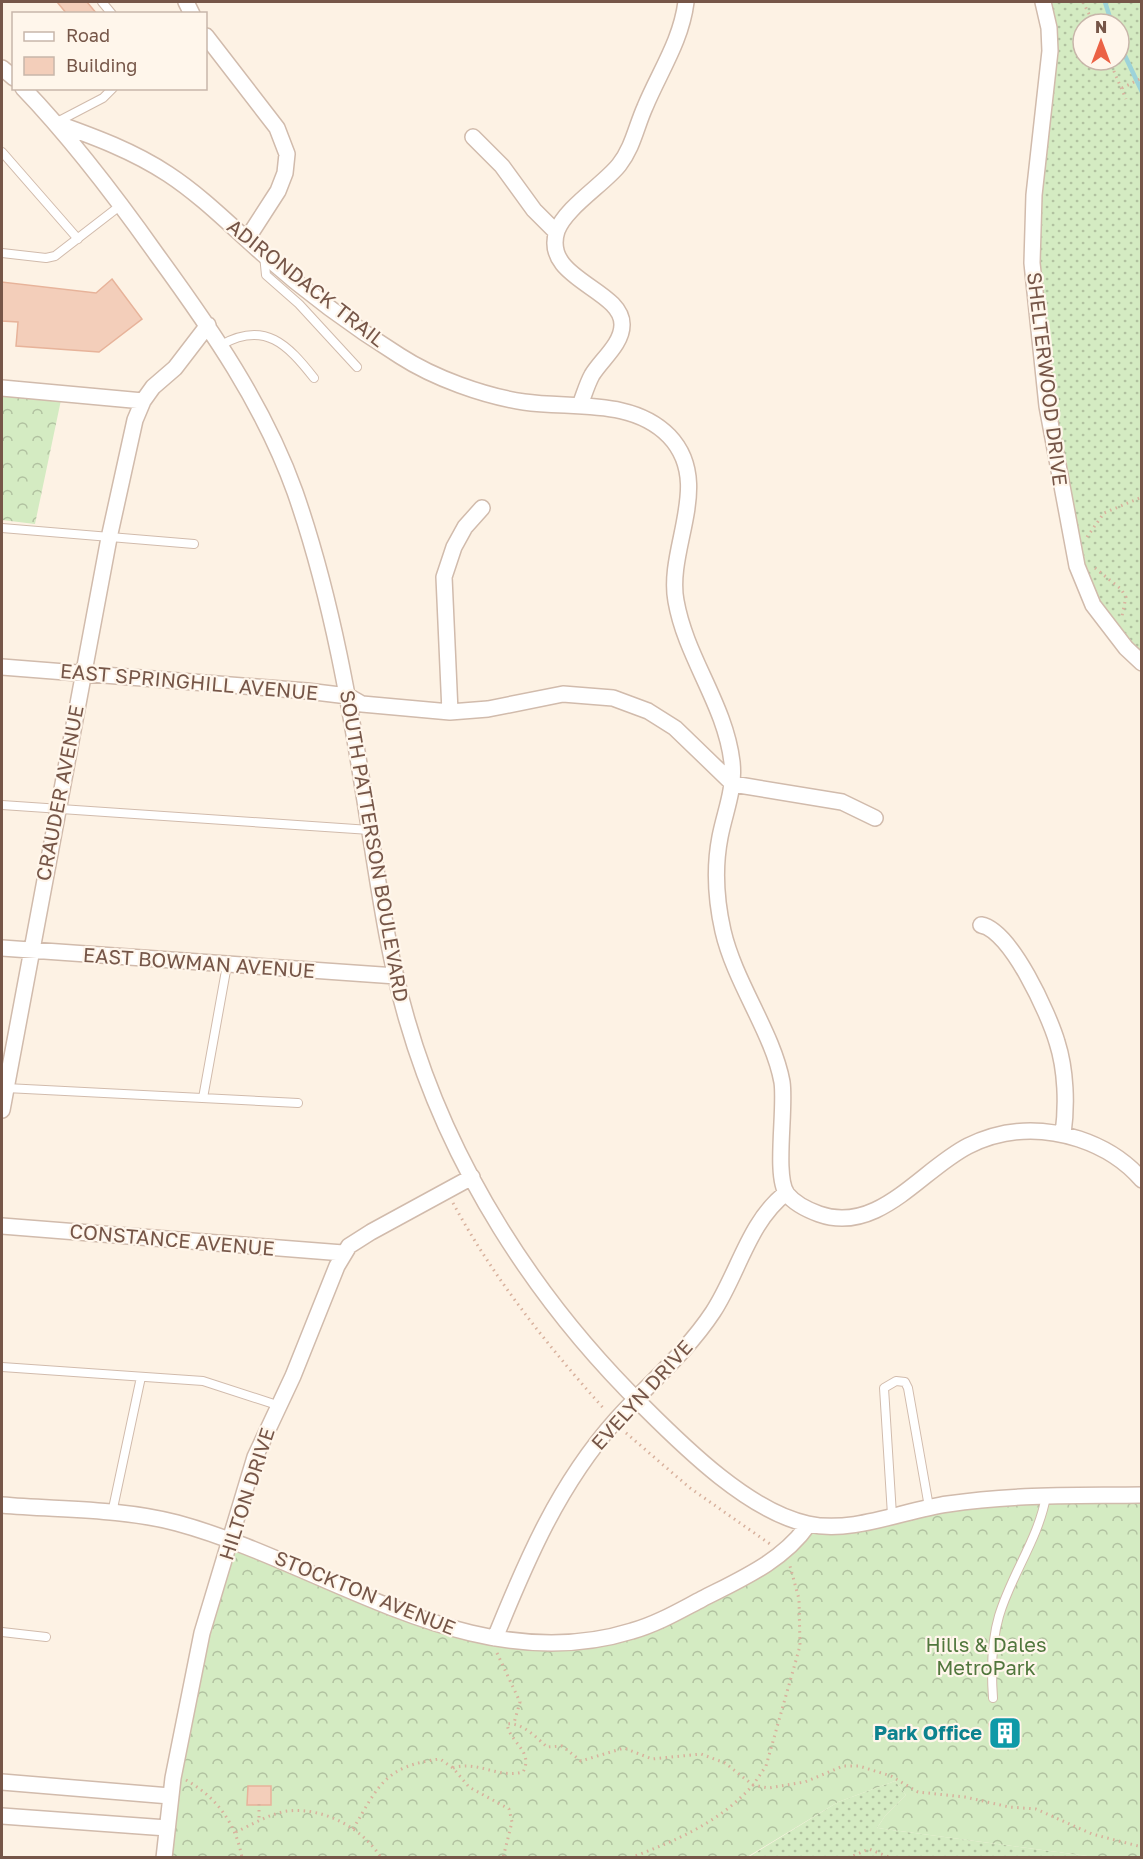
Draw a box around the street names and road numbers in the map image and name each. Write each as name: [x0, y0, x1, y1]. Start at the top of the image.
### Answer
street label: ADIRONDACK TRAIL: [223, 213, 390, 351]
street label: SHELTERWOOD DRIVE: [1023, 271, 1073, 487]
street label: EAST SPRINGHILL AVENUE: [59, 658, 319, 704]
street label: SOUTH PATTERSON BOULEVARD: [336, 688, 414, 1004]
street label: CRAUDER AVENUE: [30, 703, 88, 883]
street label: EAST BOWMAN AVENUE: [82, 942, 316, 982]
street label: CONSTANCE AVENUE: [69, 1218, 276, 1260]
street label: EVELYN DRIVE: [586, 1334, 697, 1454]
street label: HILTON DRIVE: [213, 1424, 279, 1563]
street label: STOCKTON AVENUE: [271, 1545, 459, 1639]

